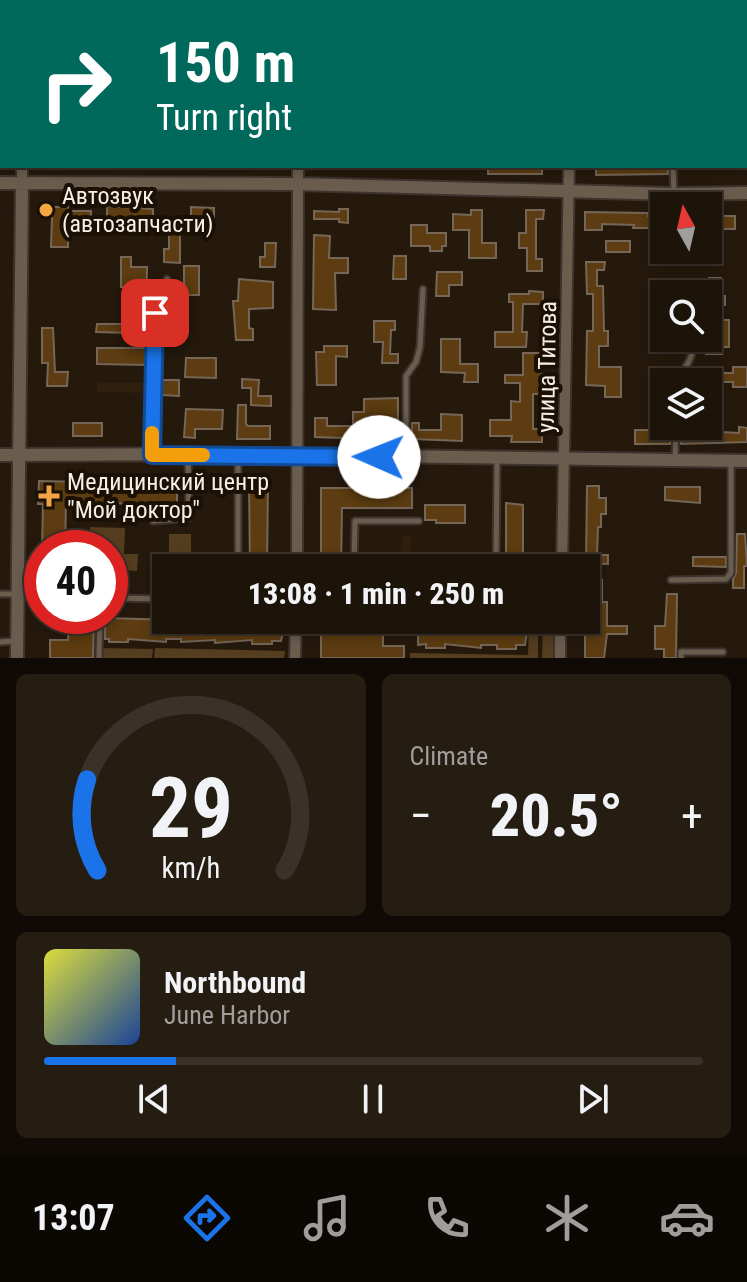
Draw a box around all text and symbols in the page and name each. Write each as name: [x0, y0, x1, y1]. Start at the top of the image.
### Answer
text: 150 m: [156, 30, 295, 96]
icon: right: [24, 32, 128, 136]
text: Turn right: [156, 97, 292, 139]
place label: Автозвук (автозапчасти): [62, 182, 213, 238]
north arrow: [650, 192, 722, 264]
map controls: [650, 192, 722, 440]
marker: Автозвук (автозапчасти): [37, 201, 55, 219]
pin: [121, 279, 189, 347]
button: search: [650, 280, 722, 352]
icon: arrive: [133, 291, 177, 335]
street label: улица Титова: [532, 301, 562, 433]
button: layers: [650, 368, 722, 440]
position arrow: [337, 415, 421, 499]
place label: Медицинский центр "Мой доктор": [67, 468, 269, 524]
marker: Медицинский центр "Мой доктор": [38, 485, 60, 507]
speed limit sign: 40: [24, 530, 128, 634]
text: 13:08 · 1 min · 250 m: [248, 576, 504, 611]
text: Climate: [410, 741, 488, 771]
text: 29: [149, 760, 233, 857]
text: 20.5°: [490, 780, 623, 851]
text: −: [410, 790, 432, 842]
text: +: [681, 790, 703, 842]
text: km/h: [161, 851, 220, 885]
text: Northbound: [164, 965, 306, 1000]
text: June Harbor: [164, 1000, 290, 1030]
icon: previous: [132, 1077, 176, 1121]
icon: pause: [351, 1077, 395, 1121]
icon: next: [571, 1077, 615, 1121]
icon: directions: [179, 1190, 235, 1246]
icon: music: [299, 1190, 355, 1246]
icon: phone: [419, 1190, 475, 1246]
icon: climate: [539, 1190, 595, 1246]
icon: car: [659, 1190, 715, 1246]
text: 13:07: [32, 1197, 115, 1239]

